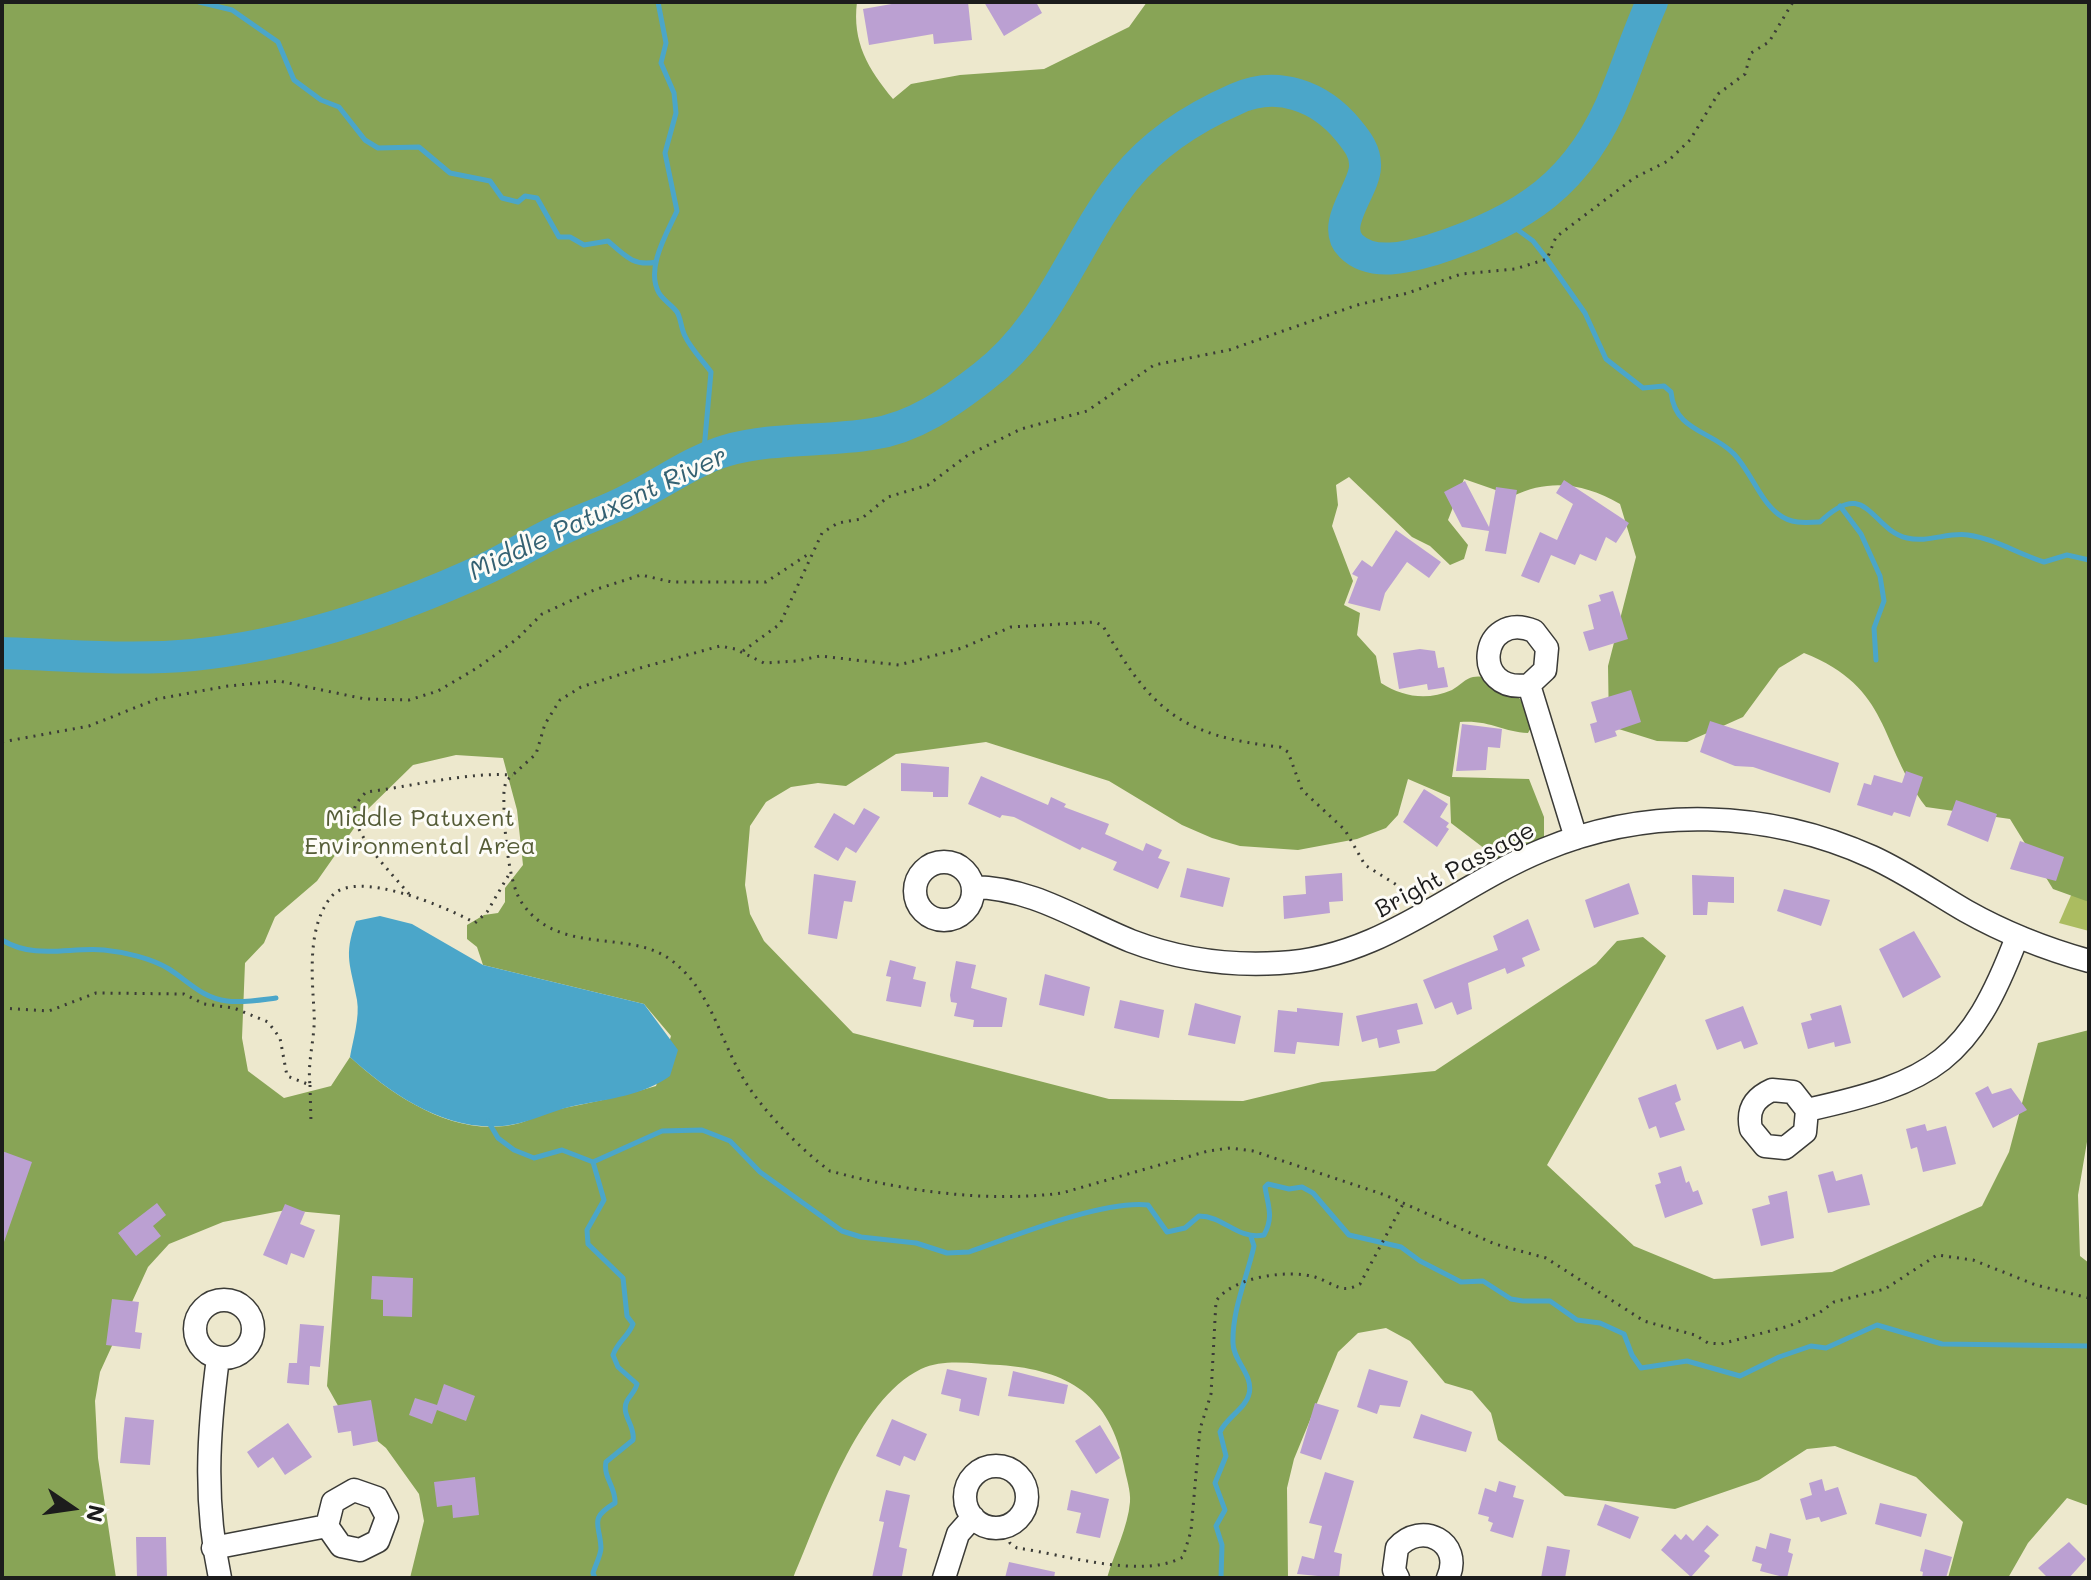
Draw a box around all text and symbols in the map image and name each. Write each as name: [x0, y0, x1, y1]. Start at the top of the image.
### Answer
water label: Middle Patuxent River: [464, 440, 732, 588]
park label: Middle Patuxent Environmental Area: [304, 805, 536, 861]
street label: Bright Passage: [1370, 816, 1540, 924]
north arrow: [32, 1468, 112, 1548]
text: N: [80, 1502, 112, 1525]

